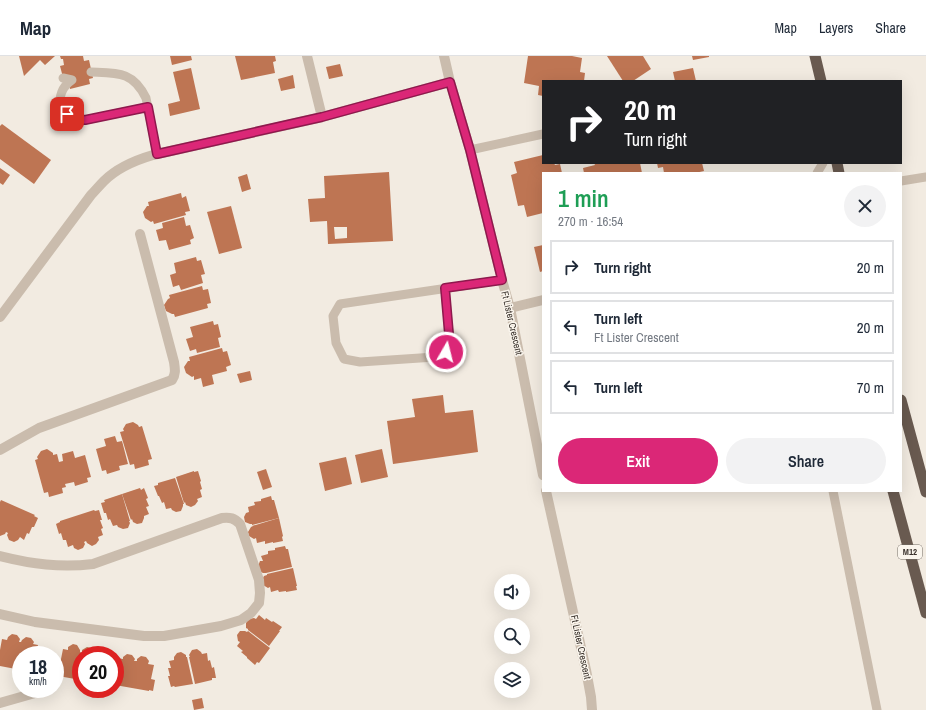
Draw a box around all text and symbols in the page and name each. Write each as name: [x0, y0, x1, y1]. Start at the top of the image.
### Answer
text: Map: [20, 15, 51, 41]
text: Map: [775, 19, 797, 37]
text: Layers: [819, 19, 853, 37]
text: Share: [875, 19, 906, 37]
text: 20 m: [624, 91, 676, 129]
icon: right: [558, 96, 610, 148]
pin: [50, 97, 84, 131]
icon: arrive: [56, 103, 78, 125]
text: Turn right: [624, 127, 687, 152]
text: 1 min: [558, 182, 609, 214]
button: close: [844, 185, 886, 227]
text: 270 m · 16:54: [558, 213, 623, 230]
icon: right: [560, 256, 582, 278]
text: Turn right: [594, 257, 651, 278]
text: 20 m: [857, 257, 884, 278]
street label: Ft Lister Crescent: [498, 290, 526, 357]
text: Turn left: [594, 308, 642, 329]
icon: left: [560, 316, 582, 338]
text: 20 m: [857, 317, 884, 338]
text: Ft Lister Crescent: [594, 329, 679, 346]
position arrow: [425, 331, 467, 373]
icon: left: [560, 376, 582, 398]
text: Turn left: [594, 377, 642, 398]
text: 70 m: [857, 377, 884, 398]
button: Exit: [558, 438, 718, 484]
button: Share: [726, 438, 886, 484]
road number: M12: [898, 545, 922, 559]
map controls: [494, 574, 530, 698]
button: sound: [494, 574, 530, 610]
street label: Ft Lister Crescent: [568, 614, 594, 681]
button: search: [494, 618, 530, 654]
speed limit sign: 20: [72, 646, 124, 698]
text: 18: [29, 653, 47, 680]
button: layers: [494, 662, 530, 698]
text: km/h: [29, 675, 47, 688]

